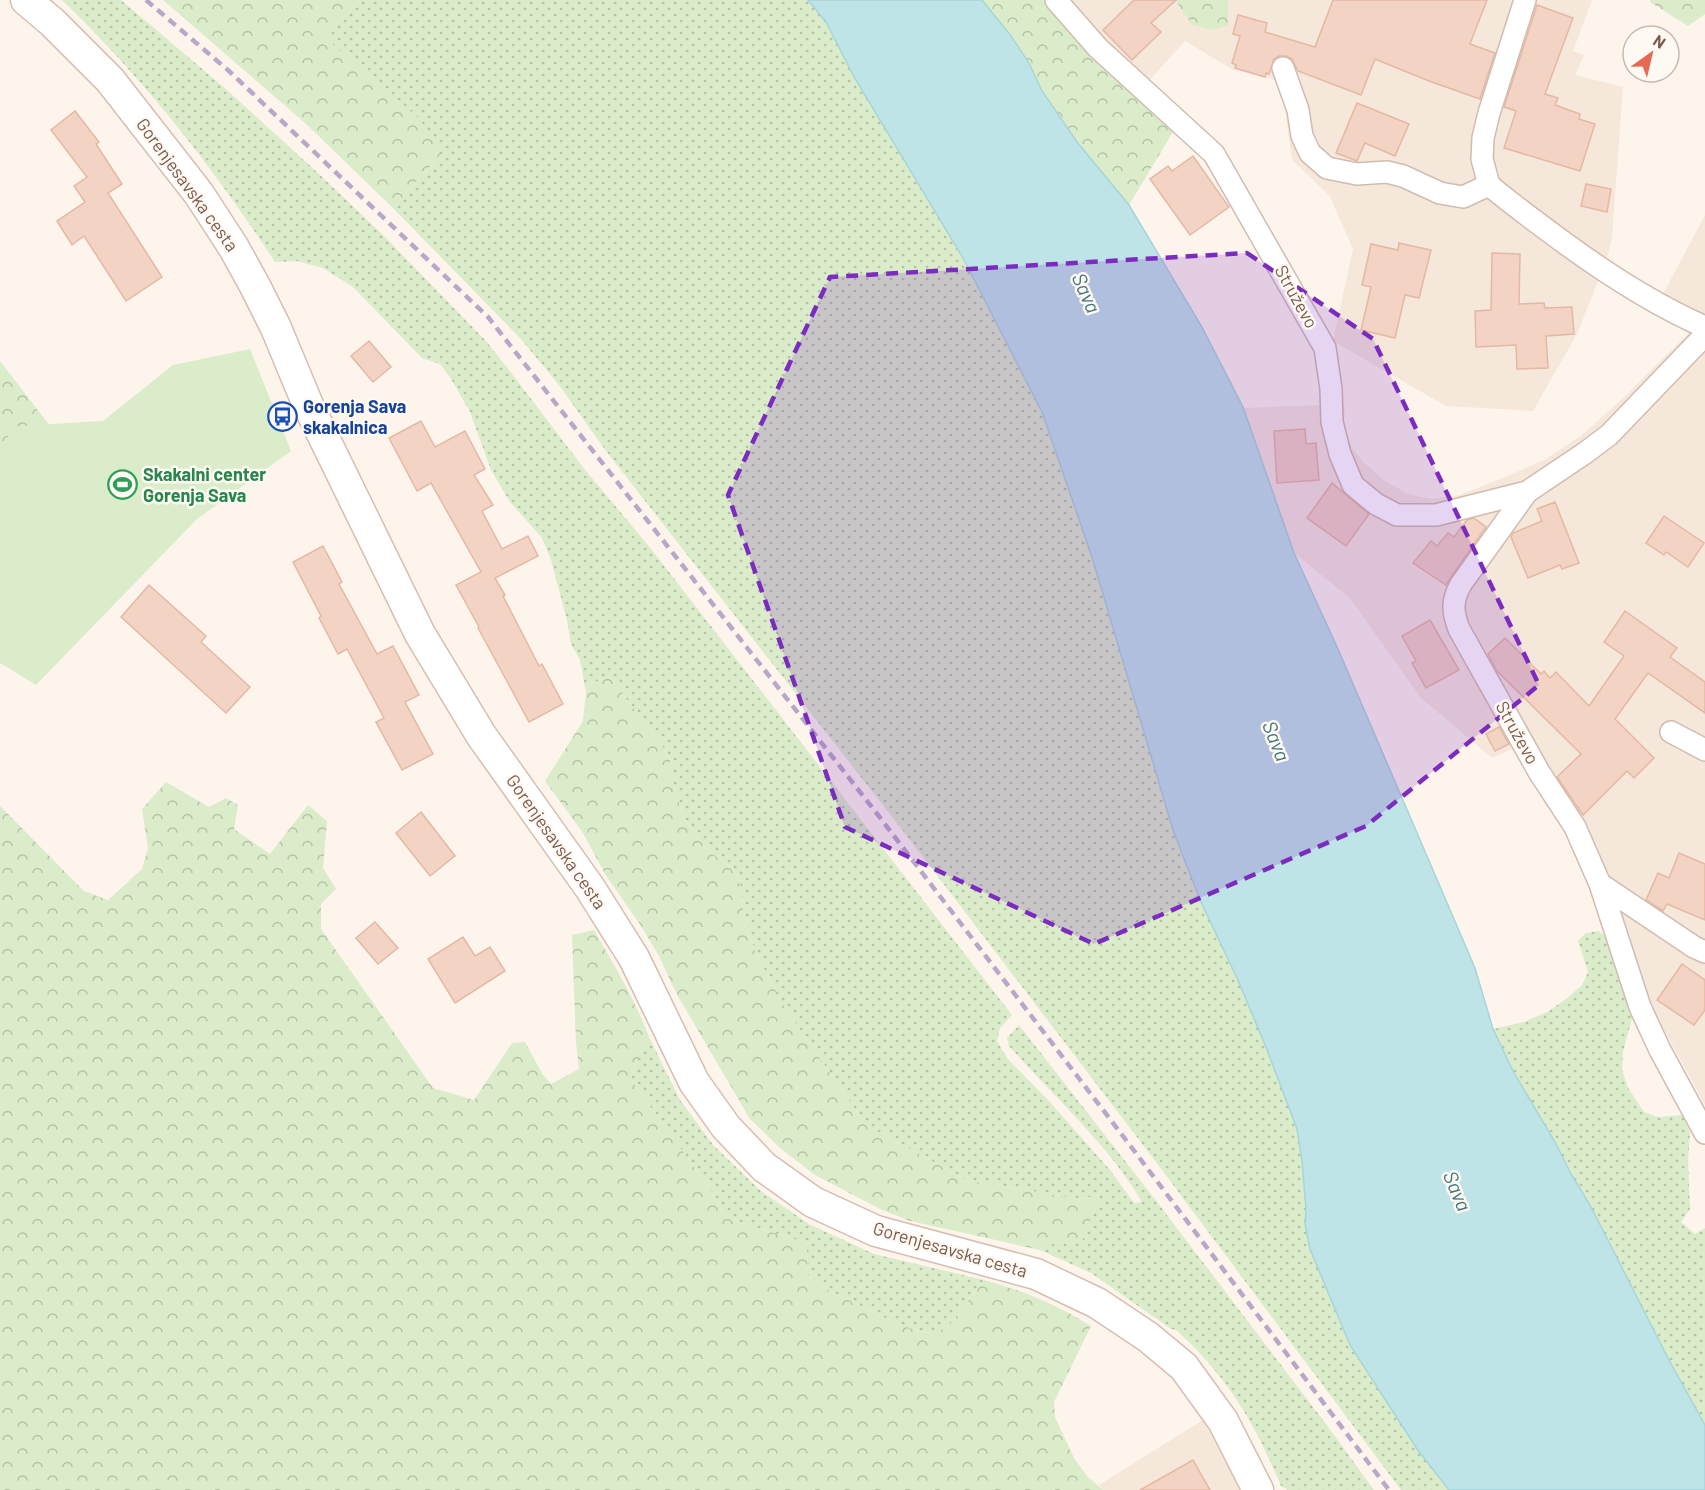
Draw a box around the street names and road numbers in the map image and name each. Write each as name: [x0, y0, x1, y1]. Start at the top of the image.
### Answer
street label: Gorenjesavska cesta: [132, 113, 244, 255]
street label: Struževo: [1271, 261, 1323, 332]
street label: Struževo: [1492, 697, 1544, 768]
street label: Gorenjesavska cesta: [502, 770, 612, 913]
street label: Gorenjesavska cesta: [871, 1216, 1030, 1282]

